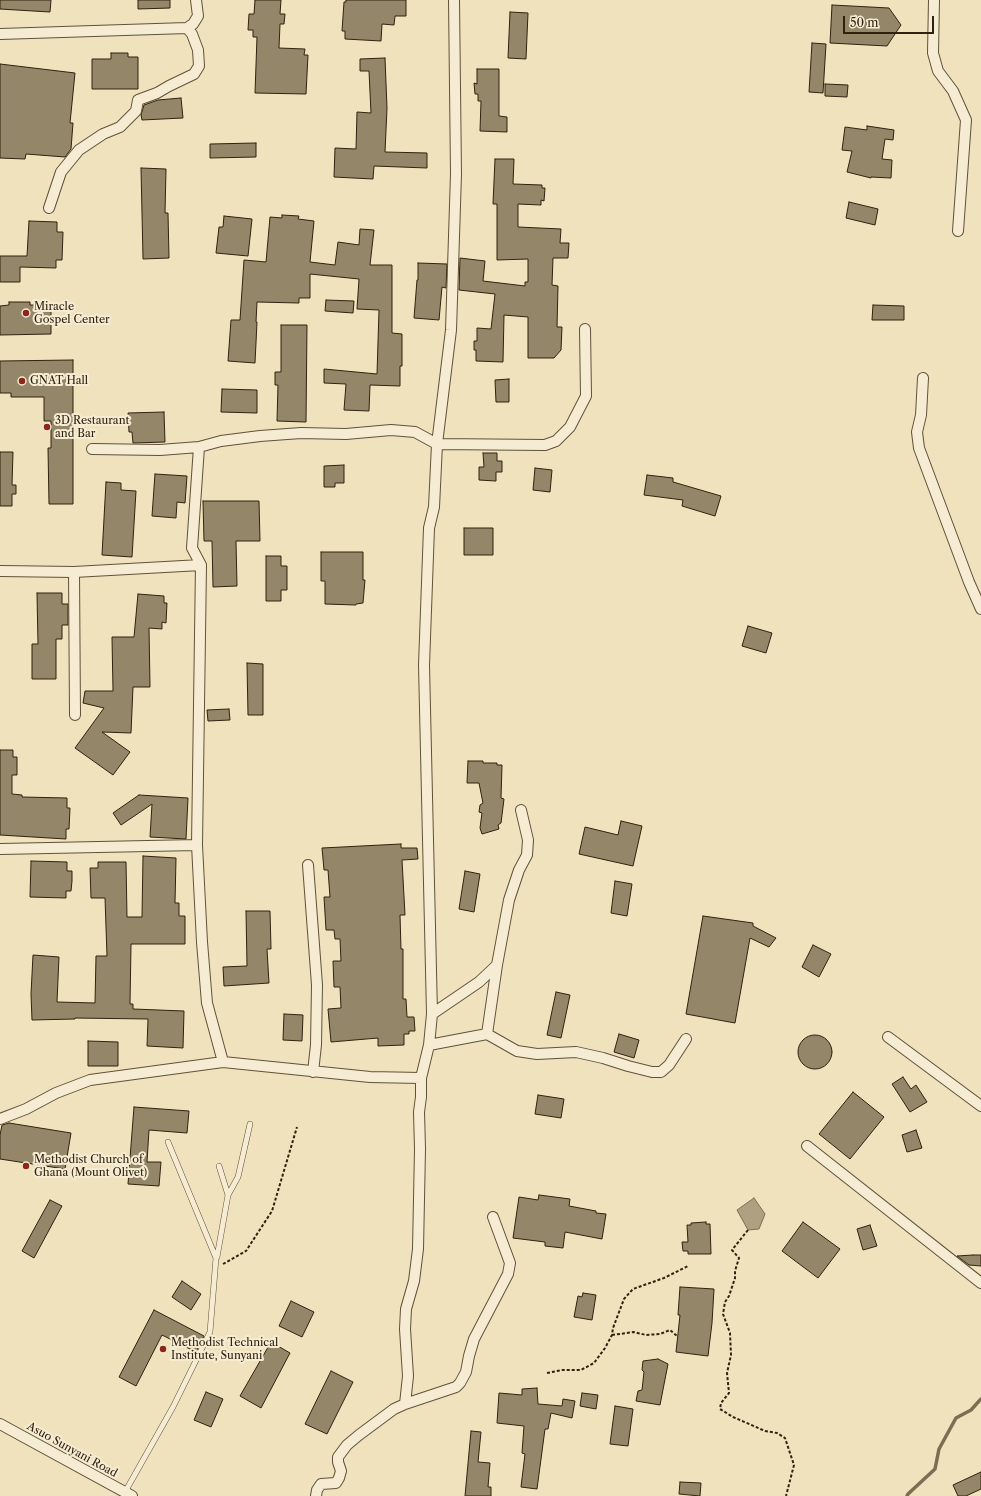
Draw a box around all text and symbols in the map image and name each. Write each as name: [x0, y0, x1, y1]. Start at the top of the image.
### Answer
scale bar: [845, 8, 936, 34]
text: 50 m: [850, 15, 879, 30]
place label: Miracle Gospel Center: [34, 300, 110, 326]
marker: Miracle Gospel Center: [21, 308, 31, 318]
place label: GNAT Hall: [30, 374, 88, 388]
marker: GNAT Hall: [17, 376, 27, 386]
place label: 3D Restaurant and Bar: [55, 414, 129, 440]
marker: 3D Restaurant and Bar: [42, 422, 52, 432]
place label: Methodist Church of Ghana (Mount Olivet): [34, 1153, 147, 1179]
marker: Methodist Church of Ghana (Mount Olivet): [21, 1161, 31, 1171]
place label: Methodist Technical Institute, Sunyani: [171, 1336, 278, 1362]
marker: Methodist Technical Institute, Sunyani: [158, 1344, 168, 1354]
street label: Asuo Sunyani Road: [24, 1420, 120, 1480]

